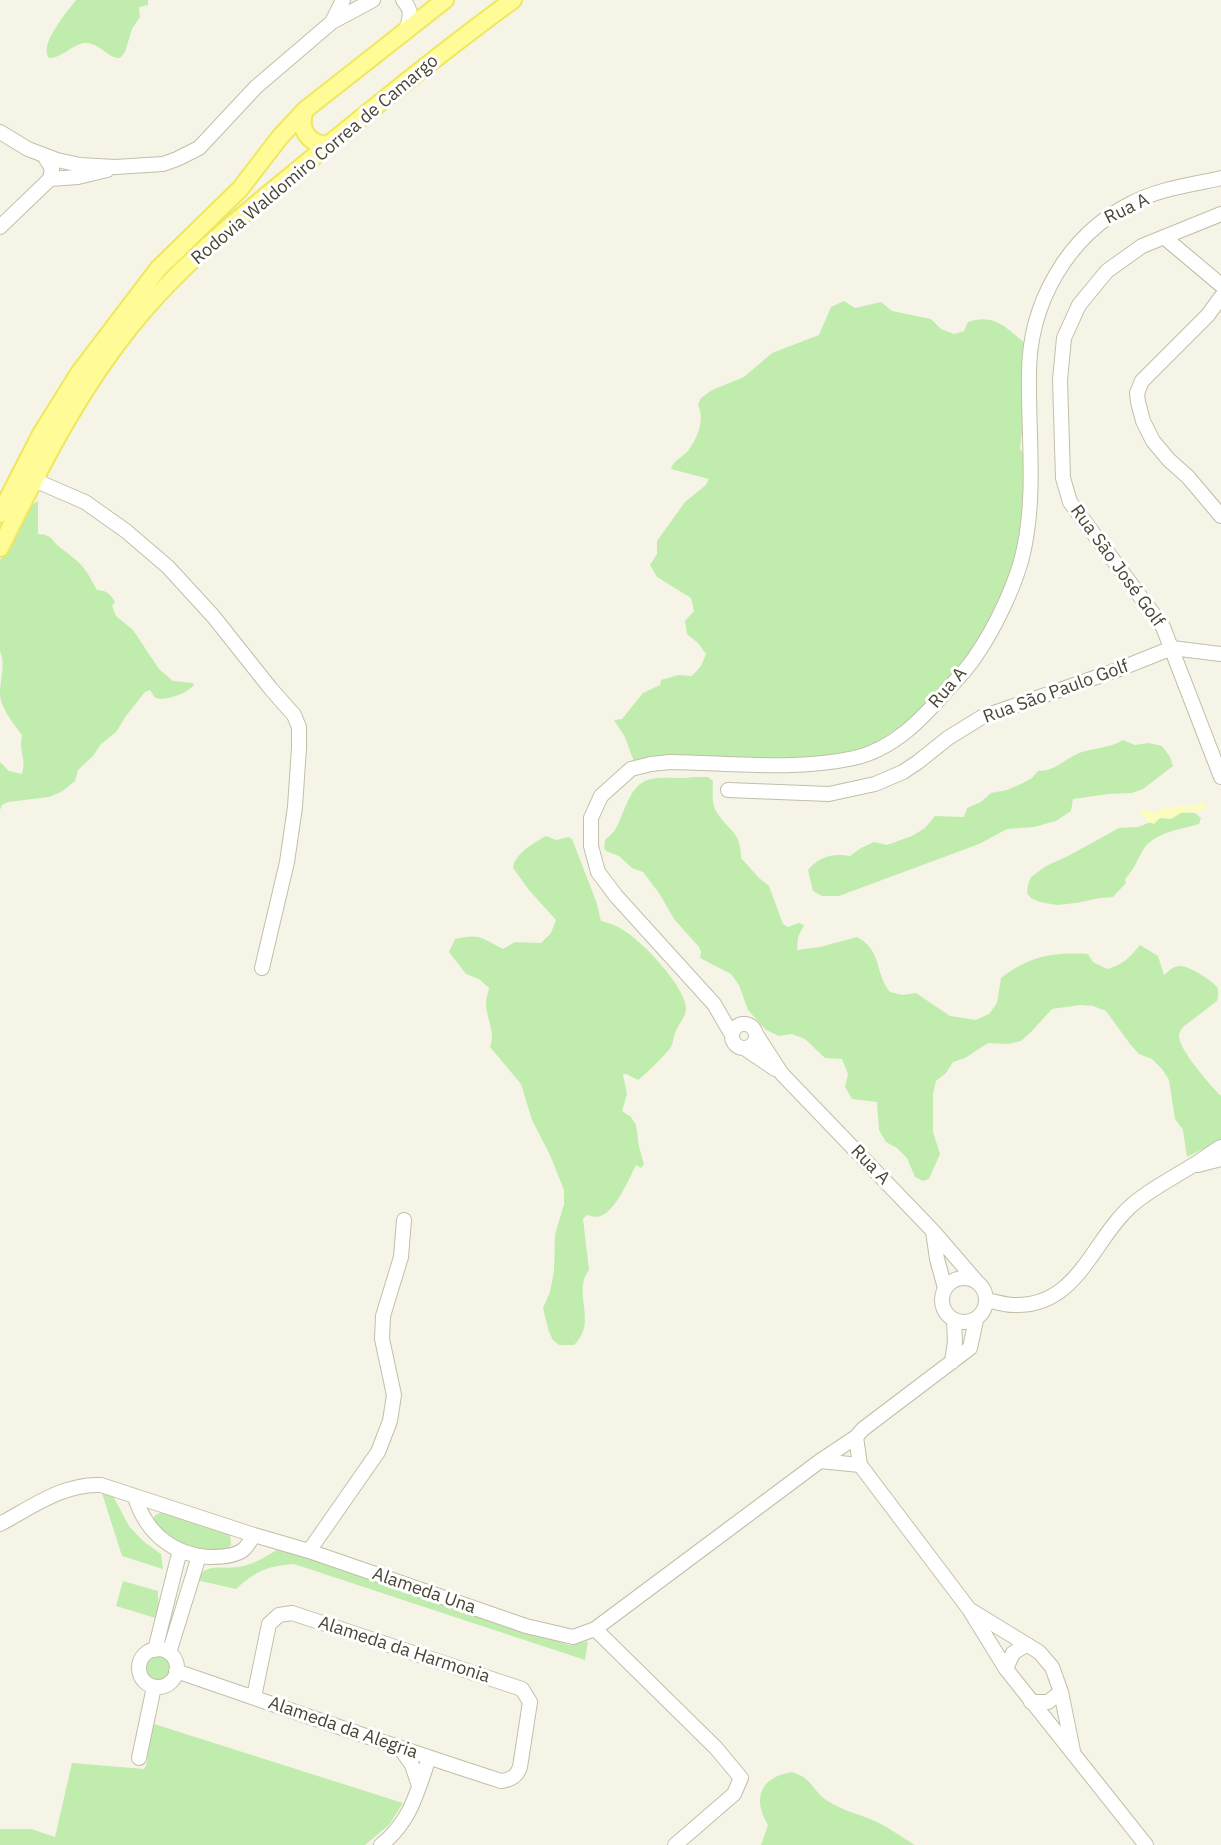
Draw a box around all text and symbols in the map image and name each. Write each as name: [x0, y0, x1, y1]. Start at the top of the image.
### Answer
street label: Rodovia Waldomiro Correa de Camargo: [187, 50, 443, 270]
street label: Rua A: [1101, 189, 1153, 229]
street label: Rua São José Golf: [1066, 501, 1168, 631]
street label: Rua São Paulo Golf: [980, 656, 1132, 728]
street label: Rua A: [924, 663, 972, 713]
street label: Rua A: [846, 1141, 894, 1189]
street label: Alameda Una: [369, 1563, 479, 1619]
street label: Alameda da Harmonia: [315, 1612, 493, 1688]
street label: Alameda da Alegria: [265, 1692, 421, 1764]

